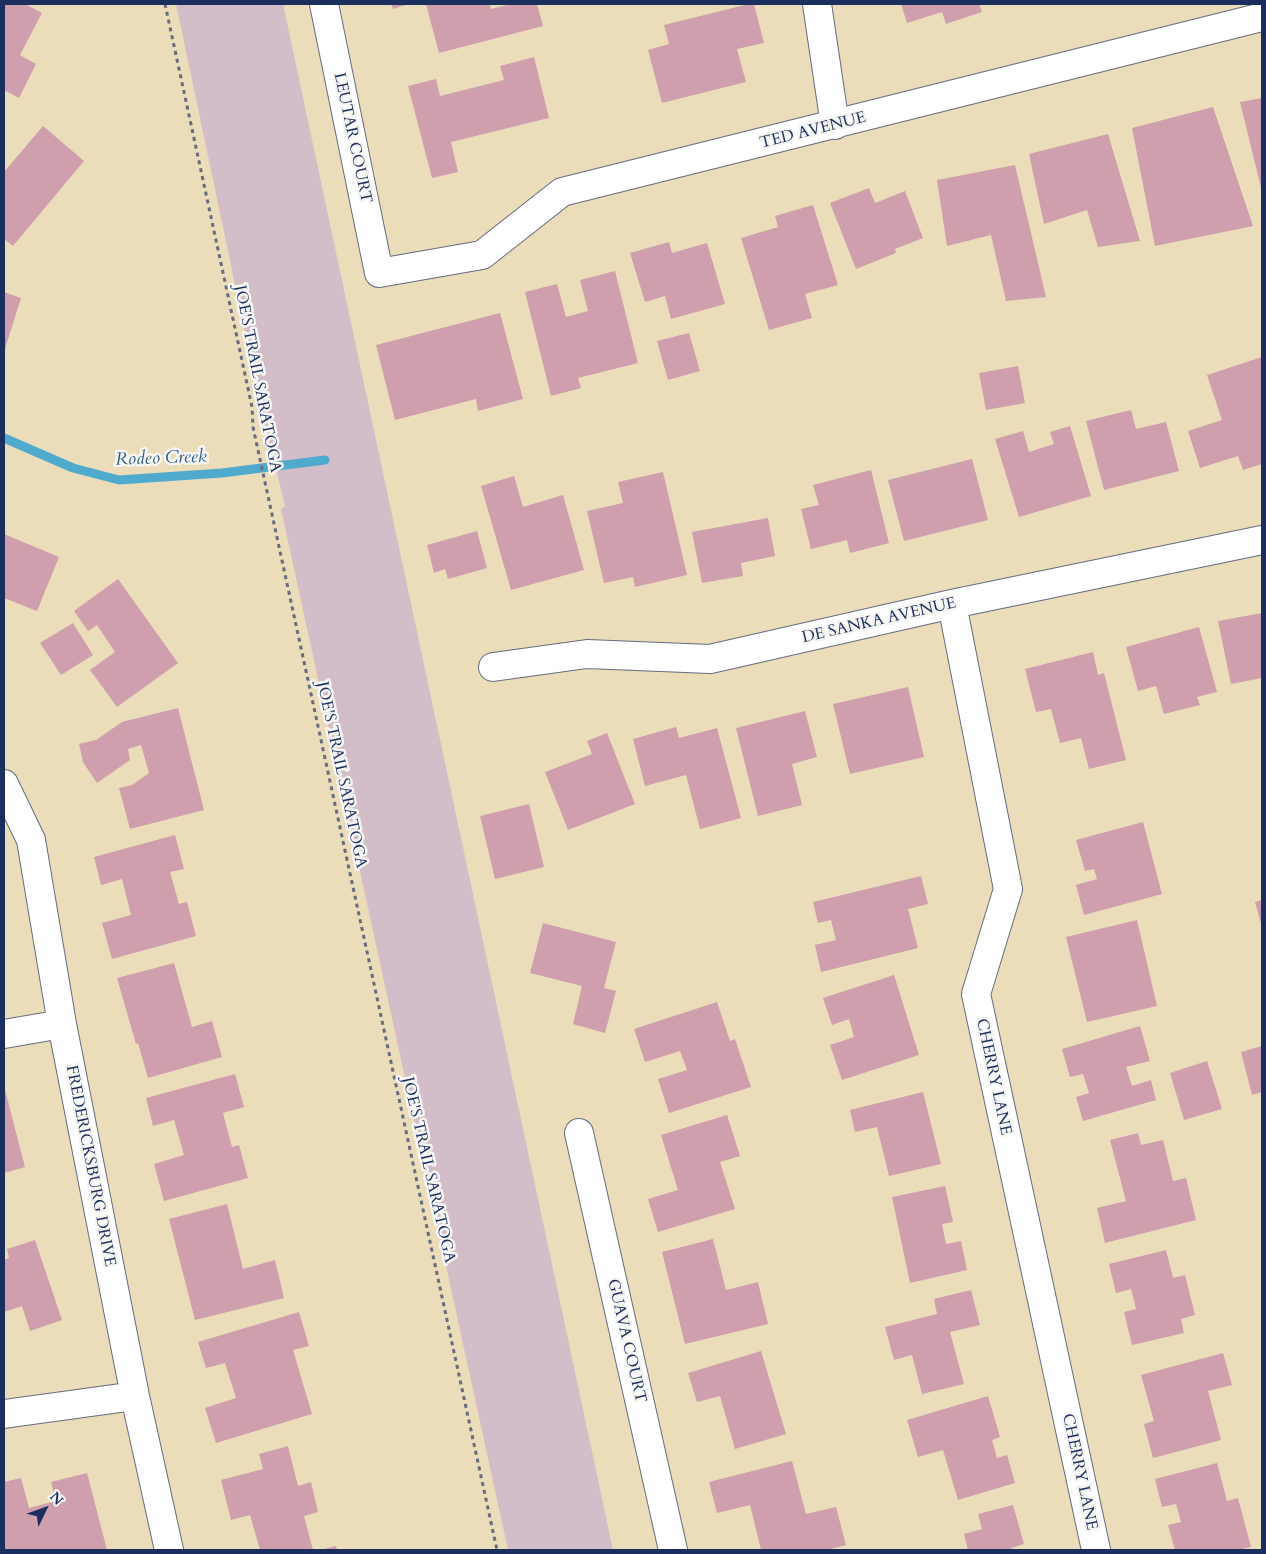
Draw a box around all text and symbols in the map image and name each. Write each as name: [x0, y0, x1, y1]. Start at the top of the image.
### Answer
street label: LEUTAR COURT: [329, 71, 375, 205]
street label: TED AVENUE: [758, 109, 868, 153]
street label: JOE'S TRAIL SARATOGA: [229, 284, 285, 474]
water label: Rodeo Creek: [115, 447, 207, 471]
street label: DE SANKA AVENUE: [800, 594, 958, 648]
street label: JOE'S TRAIL SARATOGA: [312, 680, 370, 870]
street label: CHERRY LANE: [971, 1017, 1015, 1137]
street label: FREDERICKSBURG DRIVE: [61, 1064, 119, 1268]
street label: JOE'S TRAIL SARATOGA: [397, 1075, 459, 1265]
street label: GUAVA COURT: [602, 1277, 650, 1405]
street label: CHERRY LANE: [1057, 1412, 1101, 1532]
north arrow: [20, 1484, 70, 1534]
text: N: [45, 1488, 68, 1510]

